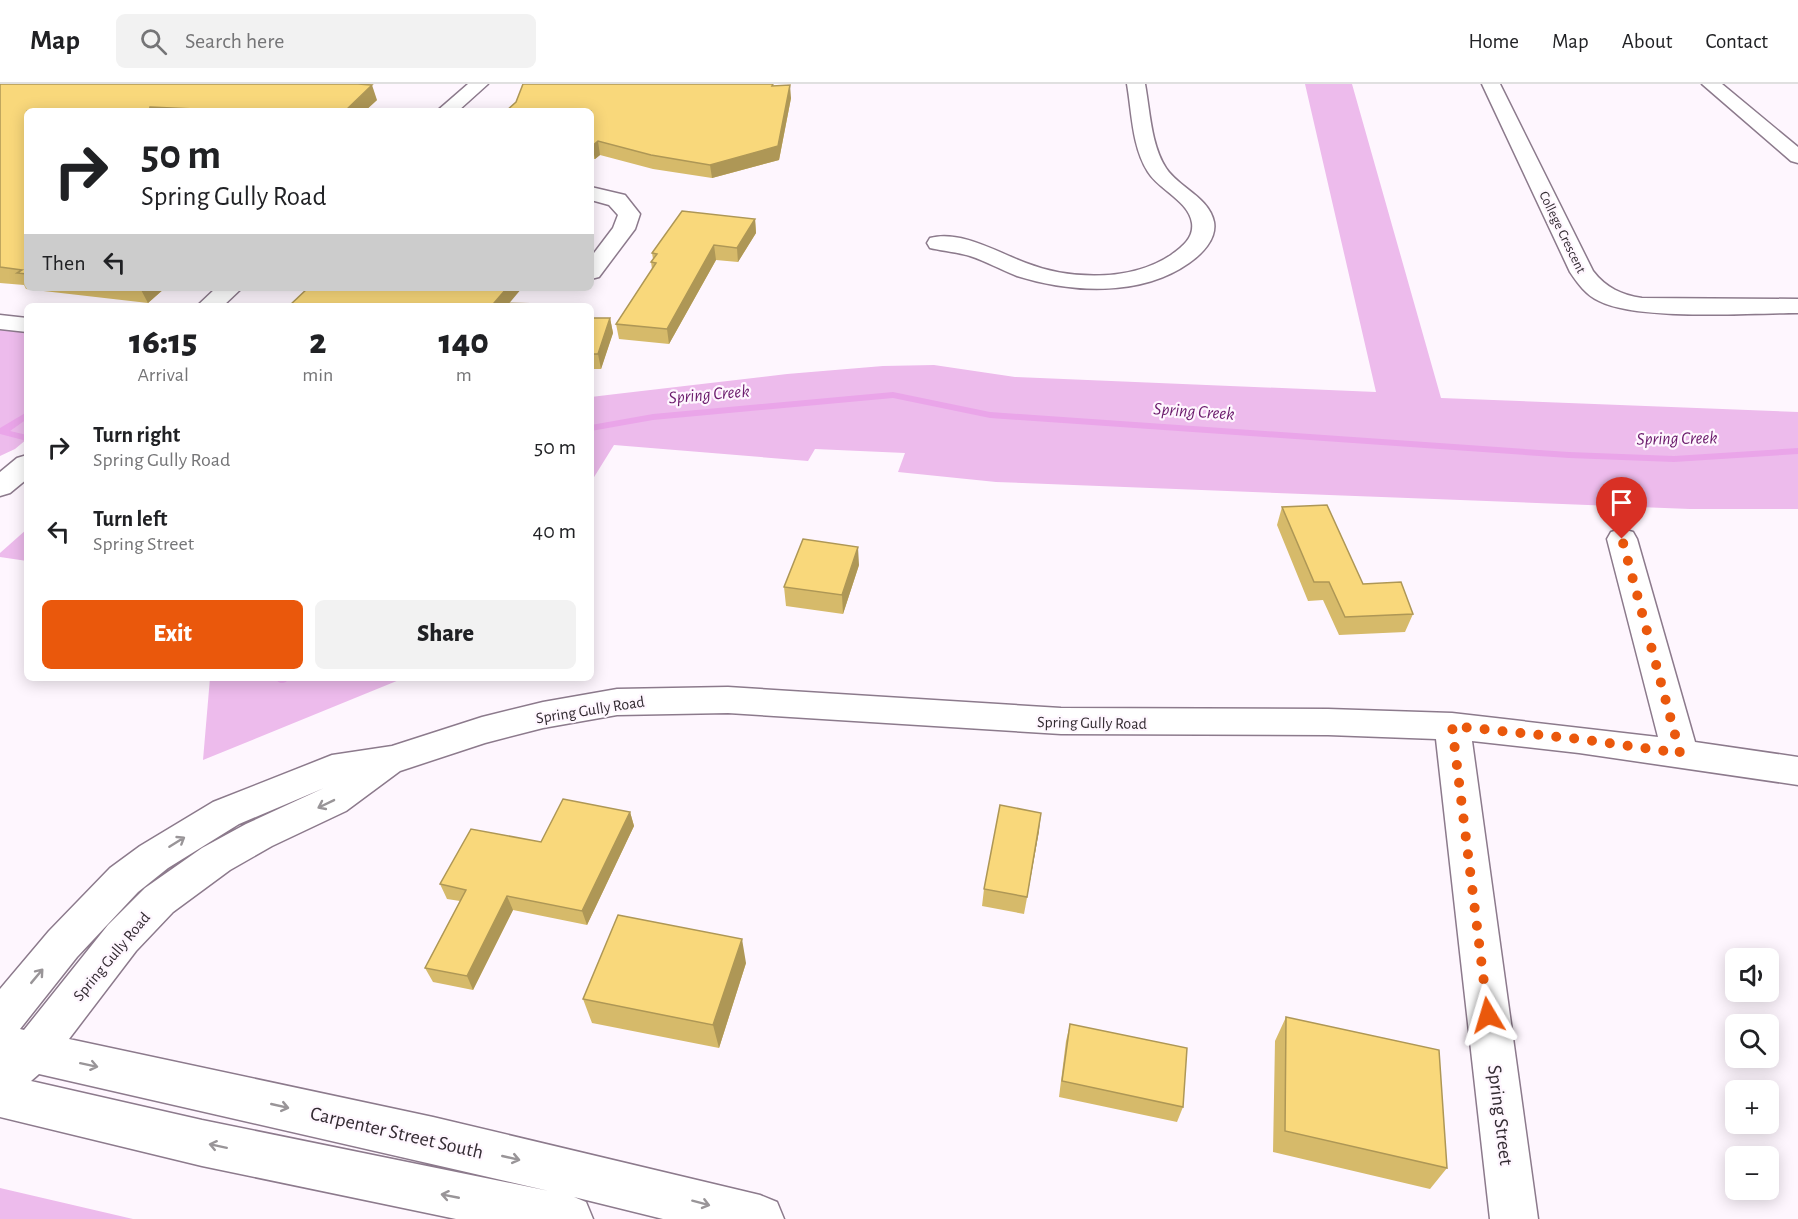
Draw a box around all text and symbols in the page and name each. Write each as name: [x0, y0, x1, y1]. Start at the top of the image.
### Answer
search box: [116, 14, 536, 68]
icon: search: [137, 25, 170, 58]
text: Map: [30, 27, 80, 55]
text: Search here: [185, 30, 284, 52]
text: Home: [1468, 31, 1519, 52]
text: Map: [1552, 31, 1589, 52]
text: About: [1622, 31, 1672, 52]
text: Contact: [1705, 31, 1768, 52]
icon: right: [42, 132, 120, 210]
text: 50 m: [141, 134, 221, 176]
text: Spring Gully Road: [141, 183, 326, 210]
street label: College Crescent: [1536, 189, 1588, 276]
icon: left: [98, 246, 131, 279]
text: Then: [42, 252, 86, 274]
text: 16:15: [129, 324, 197, 360]
text: 2: [309, 324, 326, 360]
text: 140: [438, 324, 489, 360]
text: Arrival: [137, 365, 189, 385]
text: min: [302, 365, 333, 385]
text: m: [456, 365, 472, 385]
water label: Spring Creek: [668, 382, 750, 407]
water label: Spring Creek: [1153, 400, 1235, 424]
text: Turn right: [93, 424, 180, 446]
water label: Spring Creek: [1636, 429, 1718, 449]
icon: right: [42, 431, 75, 464]
text: 50 m: [534, 436, 576, 458]
text: Spring Gully Road: [93, 450, 230, 470]
pin: [1596, 477, 1647, 539]
icon: arrive: [1605, 486, 1638, 519]
text: Turn left: [93, 508, 167, 530]
icon: left: [42, 515, 75, 548]
text: 40 m: [533, 520, 576, 542]
text: Spring Street: [93, 534, 194, 554]
button: Exit: [42, 600, 303, 669]
button: Share: [315, 600, 576, 669]
street label: Spring Gully Road: [535, 693, 646, 727]
street label: Spring Gully Road: [1037, 714, 1147, 733]
one-way arrow: [318, 798, 336, 810]
one-way arrow: [168, 836, 185, 848]
street label: Spring Gully Road: [70, 909, 154, 1005]
map controls: [1725, 948, 1779, 1200]
button: sound: [1725, 948, 1779, 1002]
one-way arrow: [30, 968, 43, 984]
position arrow: [1456, 983, 1520, 1047]
button: search: [1725, 1014, 1779, 1068]
one-way arrow: [79, 1060, 98, 1071]
street label: Spring Street: [1484, 1064, 1516, 1167]
button: +: [1725, 1080, 1779, 1134]
one-way arrow: [270, 1101, 289, 1112]
street label: Carpenter Street South: [308, 1103, 485, 1163]
one-way arrow: [209, 1140, 229, 1151]
button: −: [1725, 1146, 1779, 1200]
one-way arrow: [501, 1153, 520, 1165]
one-way arrow: [441, 1190, 460, 1201]
one-way arrow: [691, 1198, 710, 1210]

